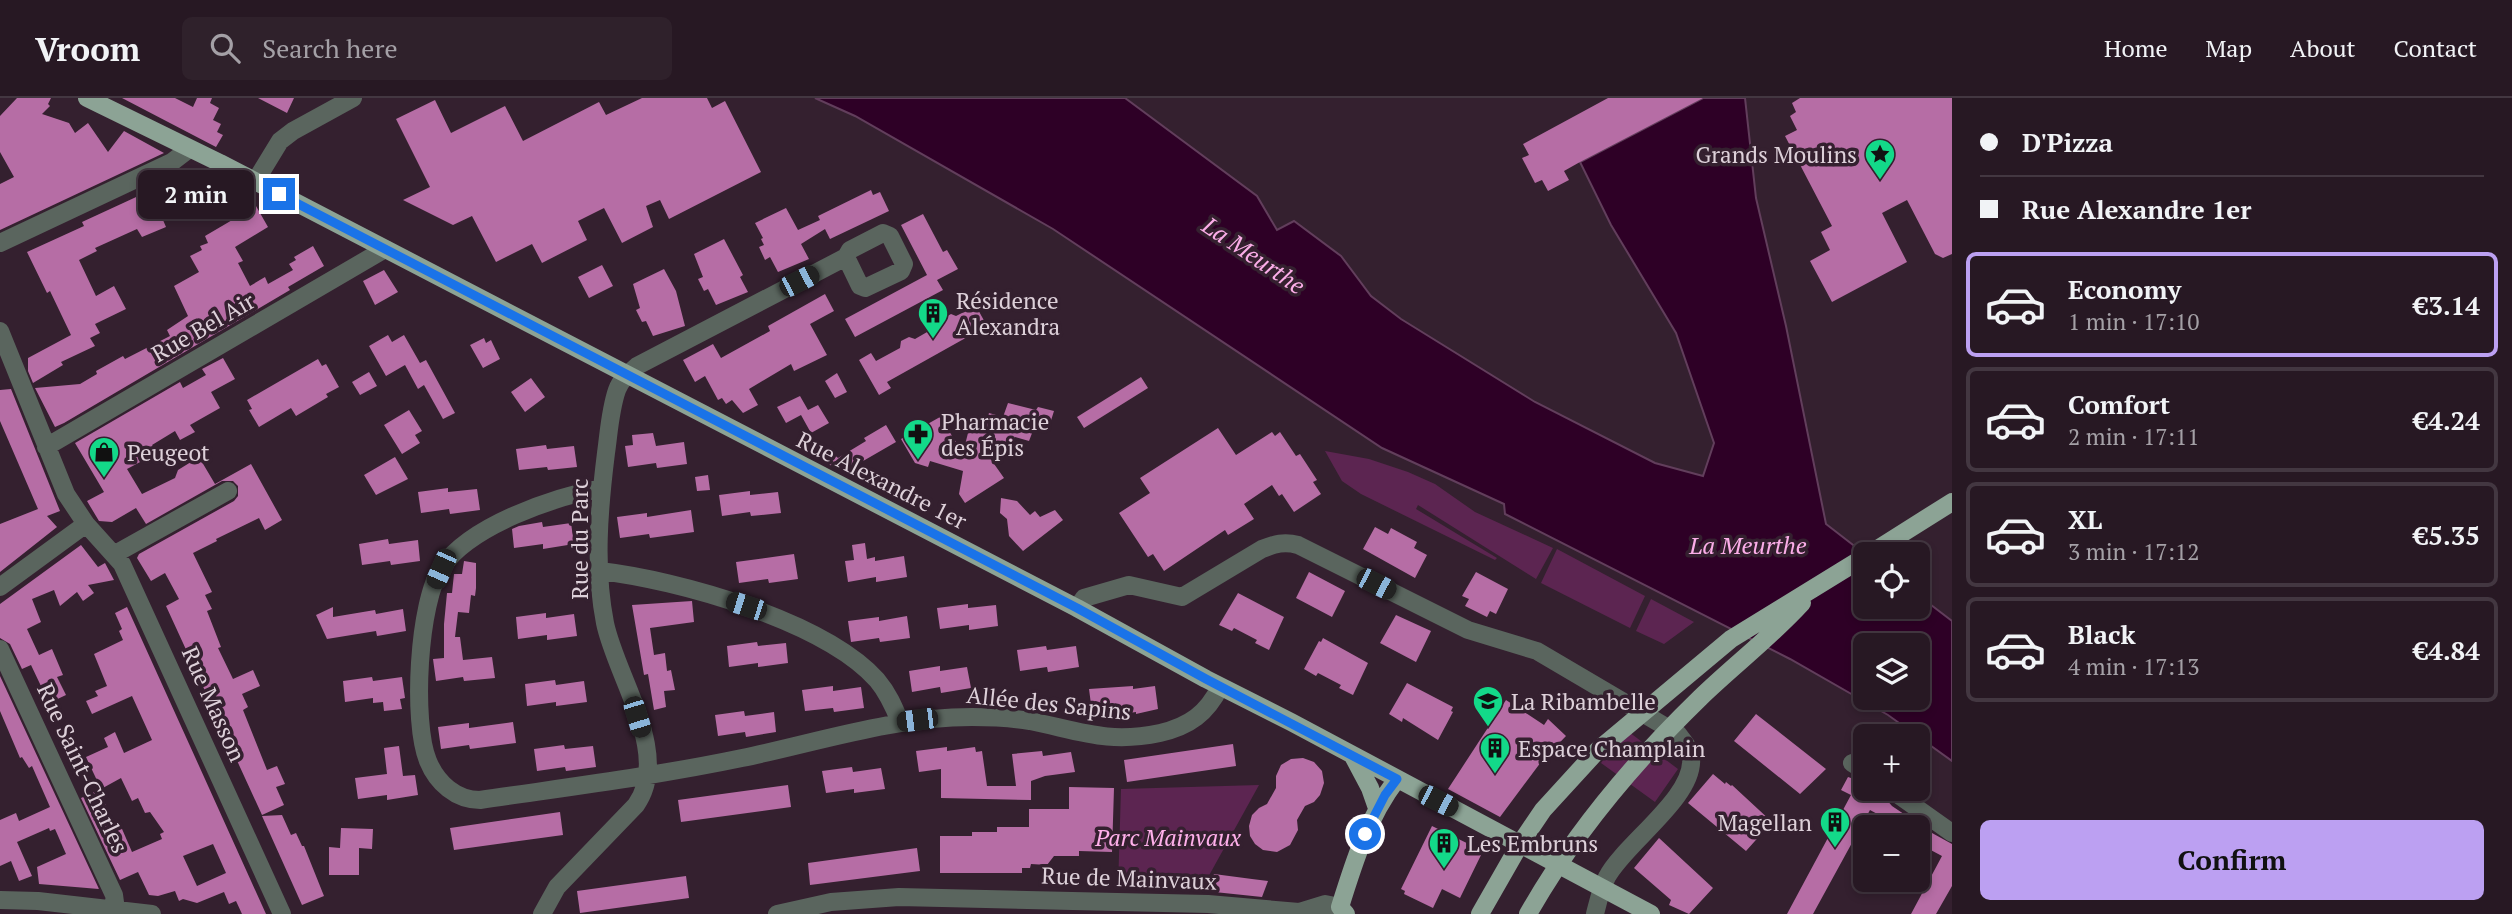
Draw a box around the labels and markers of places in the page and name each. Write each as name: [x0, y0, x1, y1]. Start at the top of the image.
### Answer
place icon: Grands Moulins: [1863, 137, 1897, 181]
place label: Grands Moulins: [1695, 139, 1857, 170]
place label: Résidence Alexandra: [956, 285, 1061, 342]
building icon: Résidence Alexandra: [916, 296, 950, 340]
place label: Pharmacie des Épis: [941, 406, 1049, 463]
pharmacy icon: Pharmacie des Épis: [901, 417, 935, 461]
shop icon: Peugeot: [87, 435, 121, 479]
place label: Peugeot: [127, 437, 210, 468]
school or university icon: La Ribambelle: [1471, 684, 1505, 728]
place label: La Ribambelle: [1511, 686, 1656, 717]
building icon: Espace Champlain: [1478, 731, 1512, 775]
place label: Espace Champlain: [1518, 733, 1706, 764]
building icon: Magellan: [1818, 805, 1852, 849]
place label: Magellan: [1718, 807, 1812, 838]
building icon: Les Embruns: [1427, 826, 1461, 870]
place label: Les Embruns: [1467, 828, 1598, 859]

